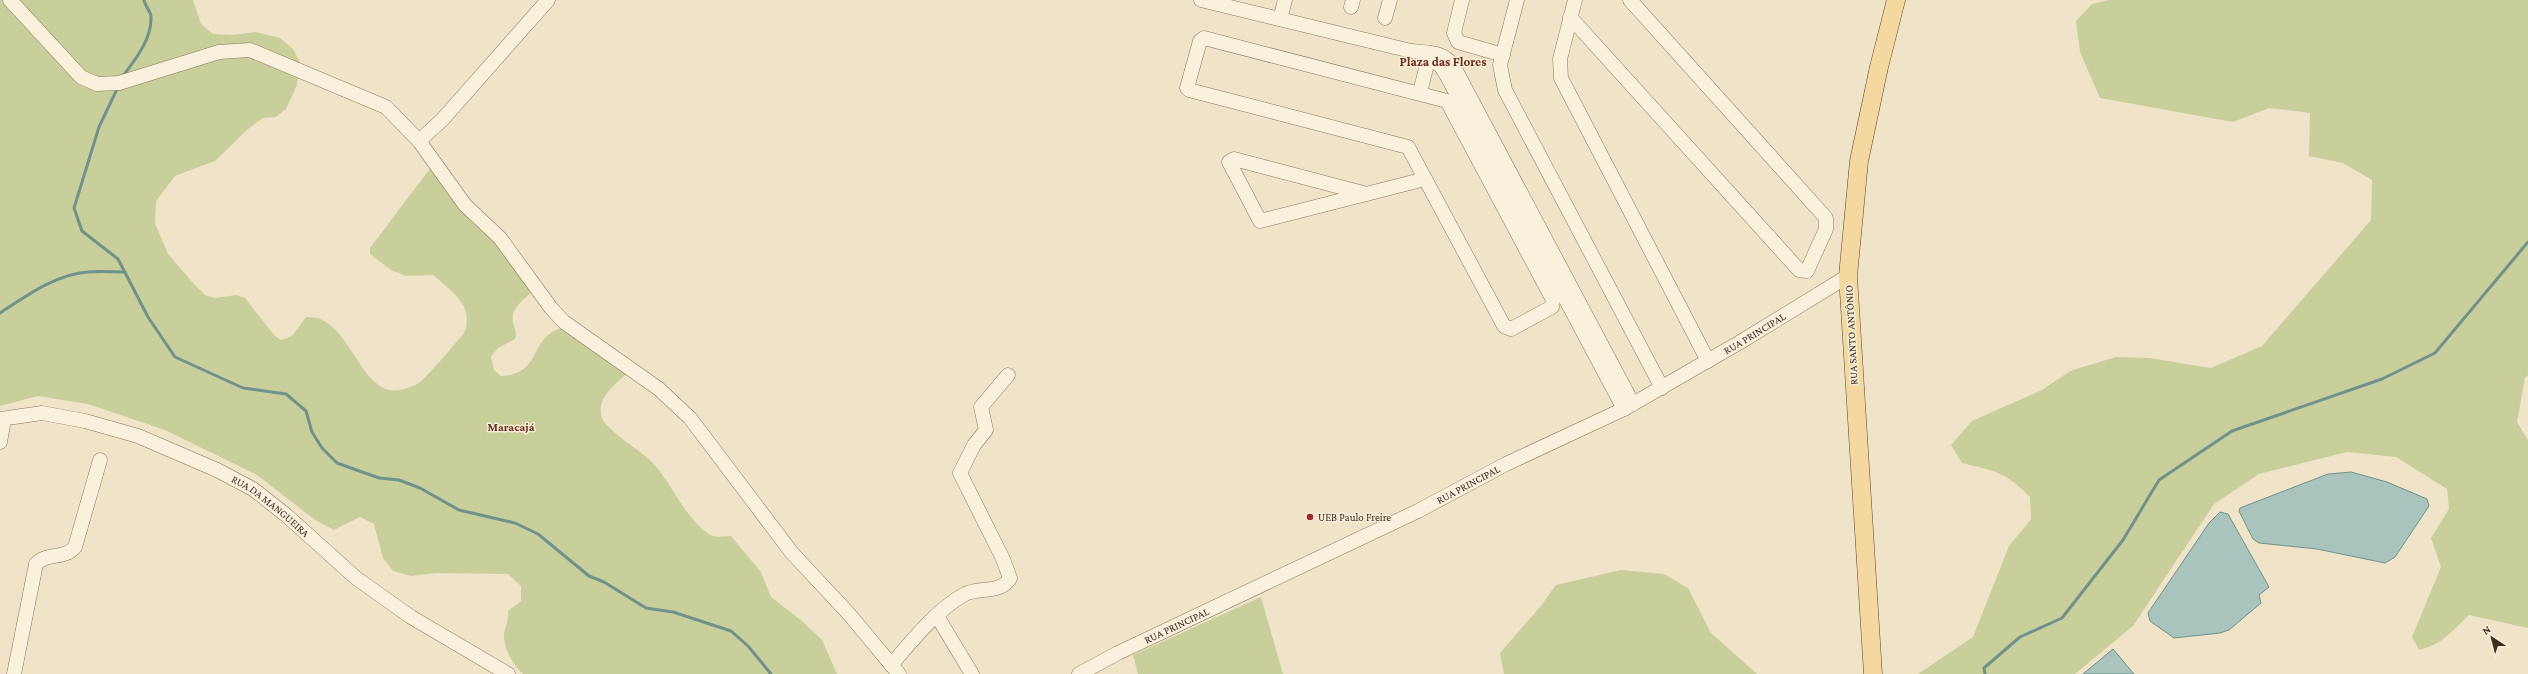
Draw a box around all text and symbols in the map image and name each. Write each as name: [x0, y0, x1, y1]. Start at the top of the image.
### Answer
district label: Plaza das Flores: [1400, 54, 1486, 69]
street label: RUA SANTO ANTÔNIO: [1842, 285, 1860, 385]
street label: RUA PRINCIPAL: [1721, 310, 1788, 356]
district label: Maracajá: [487, 420, 535, 434]
street label: RUA PRINCIPAL: [1434, 462, 1502, 506]
street label: RUA DA MANGUEIRA: [229, 473, 313, 540]
place label: UEB Paulo Freire: [1318, 511, 1391, 523]
marker: UEB Paulo Freire: [1305, 512, 1315, 522]
street label: RUA PRINCIPAL: [1142, 605, 1211, 646]
north arrow: [2472, 618, 2512, 658]
text: N: [2480, 623, 2493, 637]

